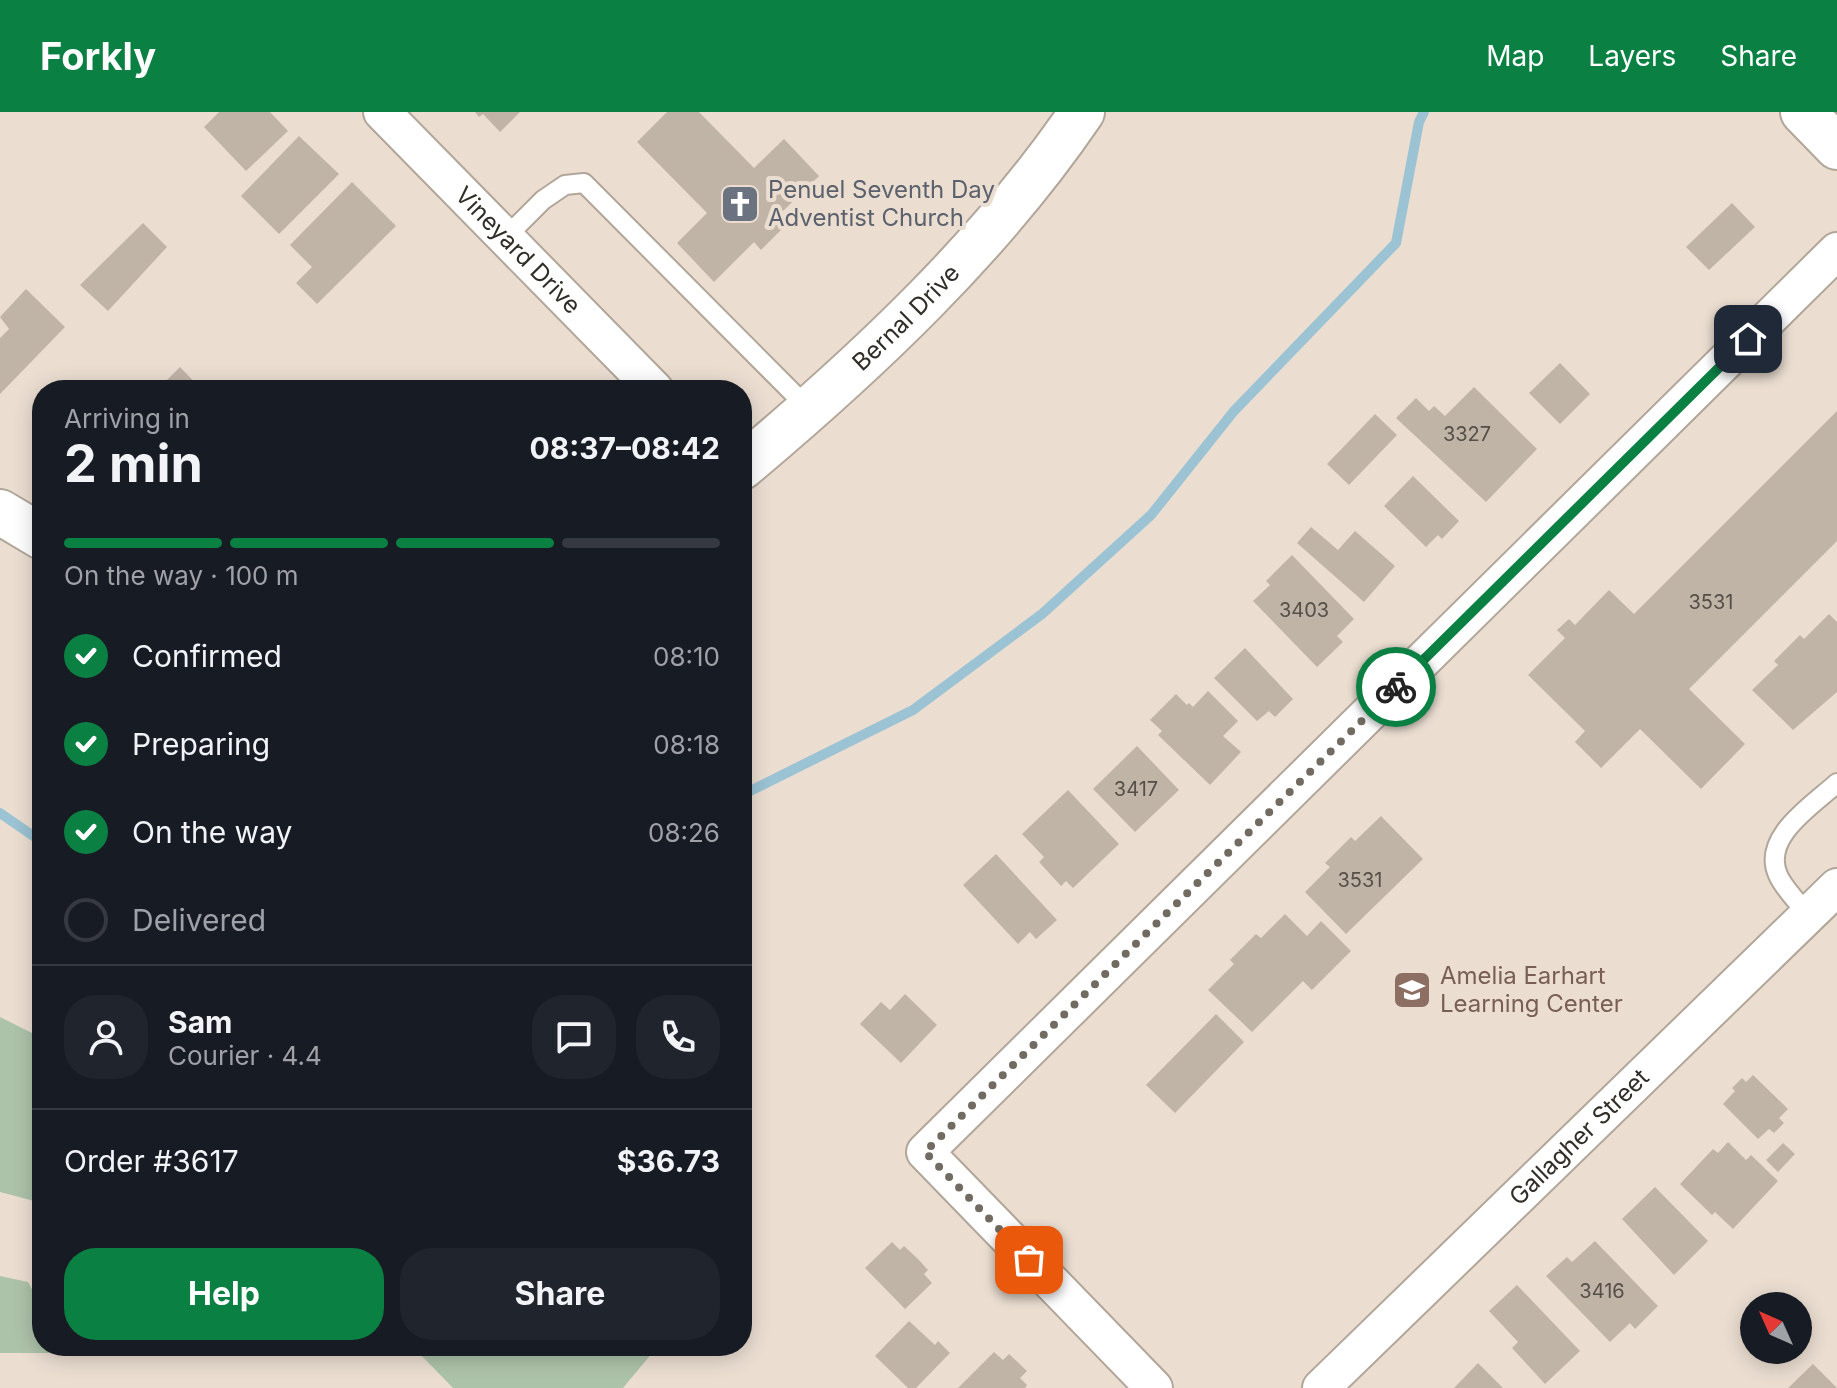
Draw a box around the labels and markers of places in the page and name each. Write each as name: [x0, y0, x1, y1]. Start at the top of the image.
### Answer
place label: Penuel Seventh Day Adventist Church: [768, 175, 995, 232]
church icon: Penuel Seventh Day Adventist Church: [719, 183, 761, 225]
pin: [1714, 305, 1782, 373]
place label: Amelia Earhart Learning Center: [1440, 961, 1623, 1018]
school or university icon: Amelia Earhart Learning Center: [1391, 969, 1433, 1011]
pin: [995, 1226, 1063, 1294]

